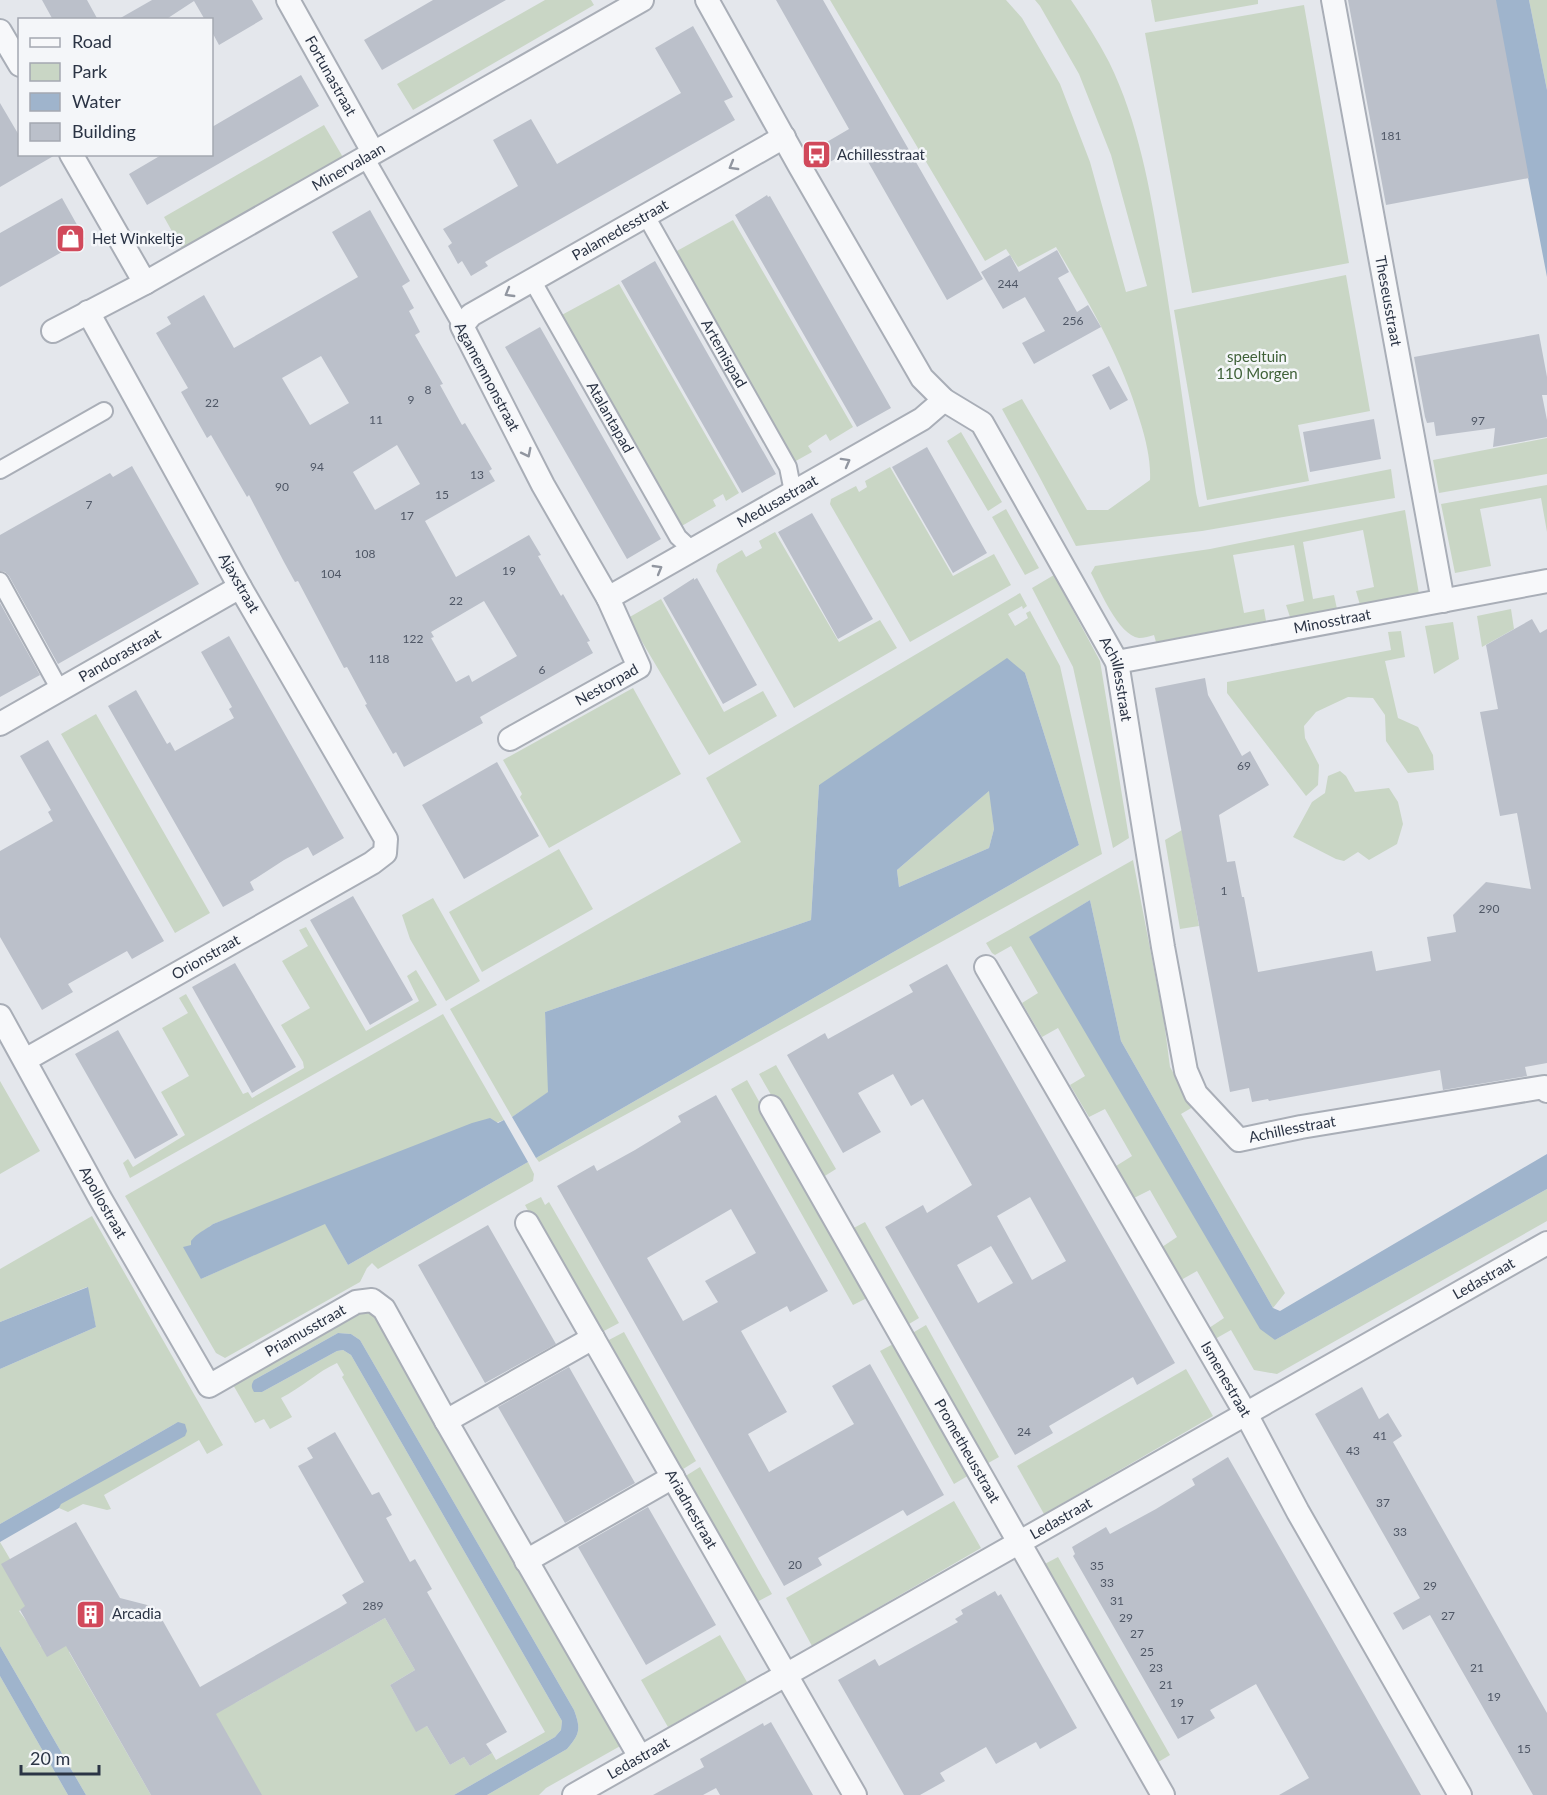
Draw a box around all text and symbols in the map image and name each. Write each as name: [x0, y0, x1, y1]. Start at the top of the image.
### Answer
legend: [18, 18, 213, 156]
text: Road: [72, 30, 112, 52]
street label: Fortunastraat: [302, 32, 361, 119]
text: Park: [72, 60, 108, 82]
text: Water: [72, 90, 121, 112]
text: Building: [72, 120, 136, 142]
house number: 181: [1381, 128, 1401, 143]
street label: Minervalaan: [308, 138, 388, 194]
bus stop icon: Achillesstraat: [800, 139, 832, 171]
place label: Achillesstraat: [837, 145, 926, 163]
one-way arrow: [729, 159, 739, 170]
street label: Palamedesstraat: [568, 195, 672, 264]
shop icon: Het Winkeltje: [55, 223, 87, 255]
place label: Het Winkeltje: [92, 229, 183, 247]
street label: Theseusstraat: [1372, 254, 1406, 348]
house number: 244: [998, 276, 1018, 291]
one-way arrow: [505, 286, 515, 298]
house number: 256: [1063, 313, 1083, 328]
street label: Artemispad: [698, 316, 751, 390]
street label: Agamemnonstraat: [452, 319, 524, 435]
park label: speeltuin 110 Morgen: [1216, 347, 1298, 382]
street label: Atalantapad: [584, 378, 638, 456]
house number: 8: [425, 382, 432, 397]
house number: 9: [408, 392, 415, 407]
house number: 22: [205, 395, 219, 410]
house number: 11: [369, 412, 383, 427]
house number: 97: [1471, 413, 1485, 428]
one-way arrow: [520, 447, 531, 457]
one-way arrow: [840, 457, 850, 469]
house number: 94: [310, 459, 324, 474]
house number: 13: [470, 467, 484, 482]
street label: Medusastraat: [733, 470, 821, 531]
house number: 90: [275, 479, 289, 494]
house number: 15: [435, 487, 449, 502]
house number: 7: [86, 497, 93, 512]
house number: 17: [400, 508, 414, 523]
house number: 108: [355, 546, 375, 561]
street label: Ajaxstraat: [216, 549, 264, 616]
house number: 19: [502, 563, 516, 578]
one-way arrow: [652, 565, 663, 576]
house number: 104: [321, 566, 341, 581]
house number: 22: [449, 593, 463, 608]
street label: Minosstraat: [1292, 604, 1373, 637]
street label: Pandorastraat: [75, 624, 164, 685]
house number: 122: [403, 631, 423, 646]
street label: Achillesstraat: [1096, 633, 1137, 723]
house number: 118: [369, 651, 389, 666]
street label: Nestorpad: [572, 659, 641, 709]
house number: 6: [539, 662, 546, 677]
house number: 69: [1237, 758, 1251, 773]
house number: 1: [1221, 883, 1228, 898]
house number: 290: [1479, 901, 1499, 916]
street label: Orionstraat: [168, 930, 243, 983]
street label: Achillesstraat: [1247, 1111, 1337, 1146]
street label: Apollostraat: [76, 1163, 132, 1242]
street label: Ledastraat: [1449, 1253, 1518, 1303]
street label: Priamusstraat: [261, 1300, 349, 1360]
street label: Ismenestraat: [1198, 1338, 1256, 1420]
street label: Prometheusstraat: [931, 1395, 1005, 1506]
house number: 24: [1017, 1424, 1031, 1439]
house number: 41: [1373, 1428, 1387, 1443]
house number: 43: [1346, 1443, 1360, 1458]
street label: Ariadnestraat: [662, 1466, 722, 1552]
street label: Ledastraat: [1026, 1493, 1095, 1543]
house number: 37: [1376, 1495, 1390, 1510]
house number: 33: [1393, 1524, 1407, 1539]
house number: 20: [788, 1557, 802, 1572]
house number: 35: [1090, 1558, 1104, 1573]
house number: 33: [1100, 1575, 1114, 1590]
house number: 29: [1423, 1578, 1437, 1593]
house number: 31: [1110, 1593, 1124, 1608]
building icon: Arcadia: [75, 1598, 107, 1630]
house number: 289: [363, 1598, 383, 1613]
place label: Arcadia: [112, 1604, 161, 1622]
house number: 27: [1441, 1608, 1455, 1623]
house number: 29: [1119, 1610, 1133, 1625]
house number: 27: [1130, 1626, 1144, 1641]
house number: 25: [1140, 1644, 1154, 1659]
house number: 23: [1149, 1660, 1163, 1675]
house number: 21: [1470, 1660, 1484, 1675]
house number: 21: [1159, 1677, 1173, 1692]
house number: 19: [1487, 1689, 1501, 1704]
house number: 19: [1170, 1695, 1184, 1710]
house number: 17: [1180, 1712, 1194, 1727]
street label: Ledastraat: [604, 1733, 673, 1782]
scale bar: [21, 1738, 99, 1776]
house number: 15: [1517, 1741, 1531, 1756]
text: 20 m: [30, 1747, 70, 1769]

